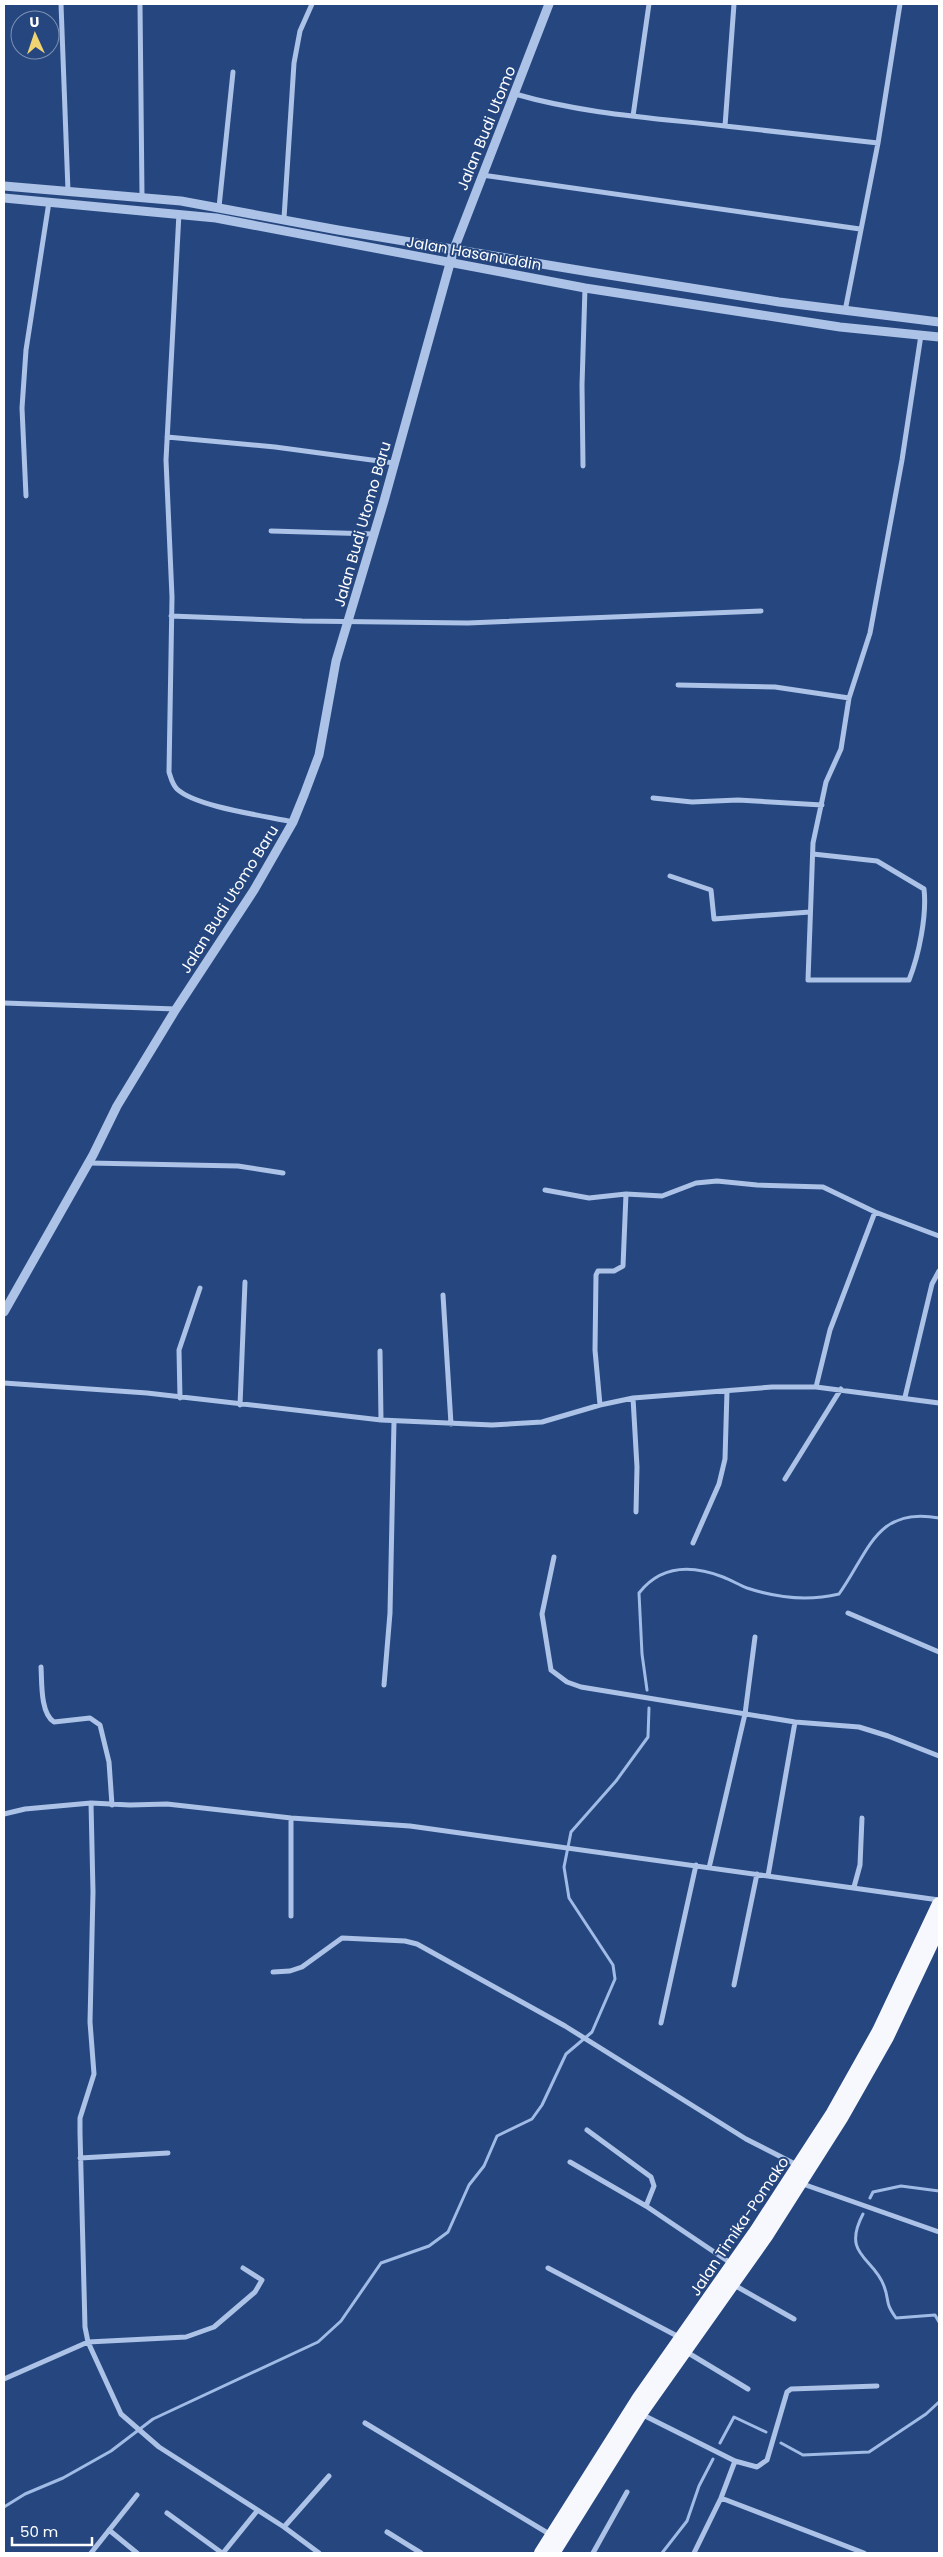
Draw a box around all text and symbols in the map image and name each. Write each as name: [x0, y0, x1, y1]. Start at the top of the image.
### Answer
north arrow: [10, 10, 60, 60]
text: U: [29, 12, 40, 32]
street label: Jalan Budi Utomo: [451, 63, 521, 193]
street label: Jalan Hasanuddin: [405, 231, 543, 275]
street label: Jalan Budi Utomo Baru: [328, 439, 396, 609]
street label: Jalan Budi Utomo Baru: [175, 821, 283, 977]
street label: Jalan Timika-Pomako: [684, 2152, 794, 2300]
scale bar: [12, 2514, 92, 2546]
text: 50 m: [20, 2521, 58, 2542]

